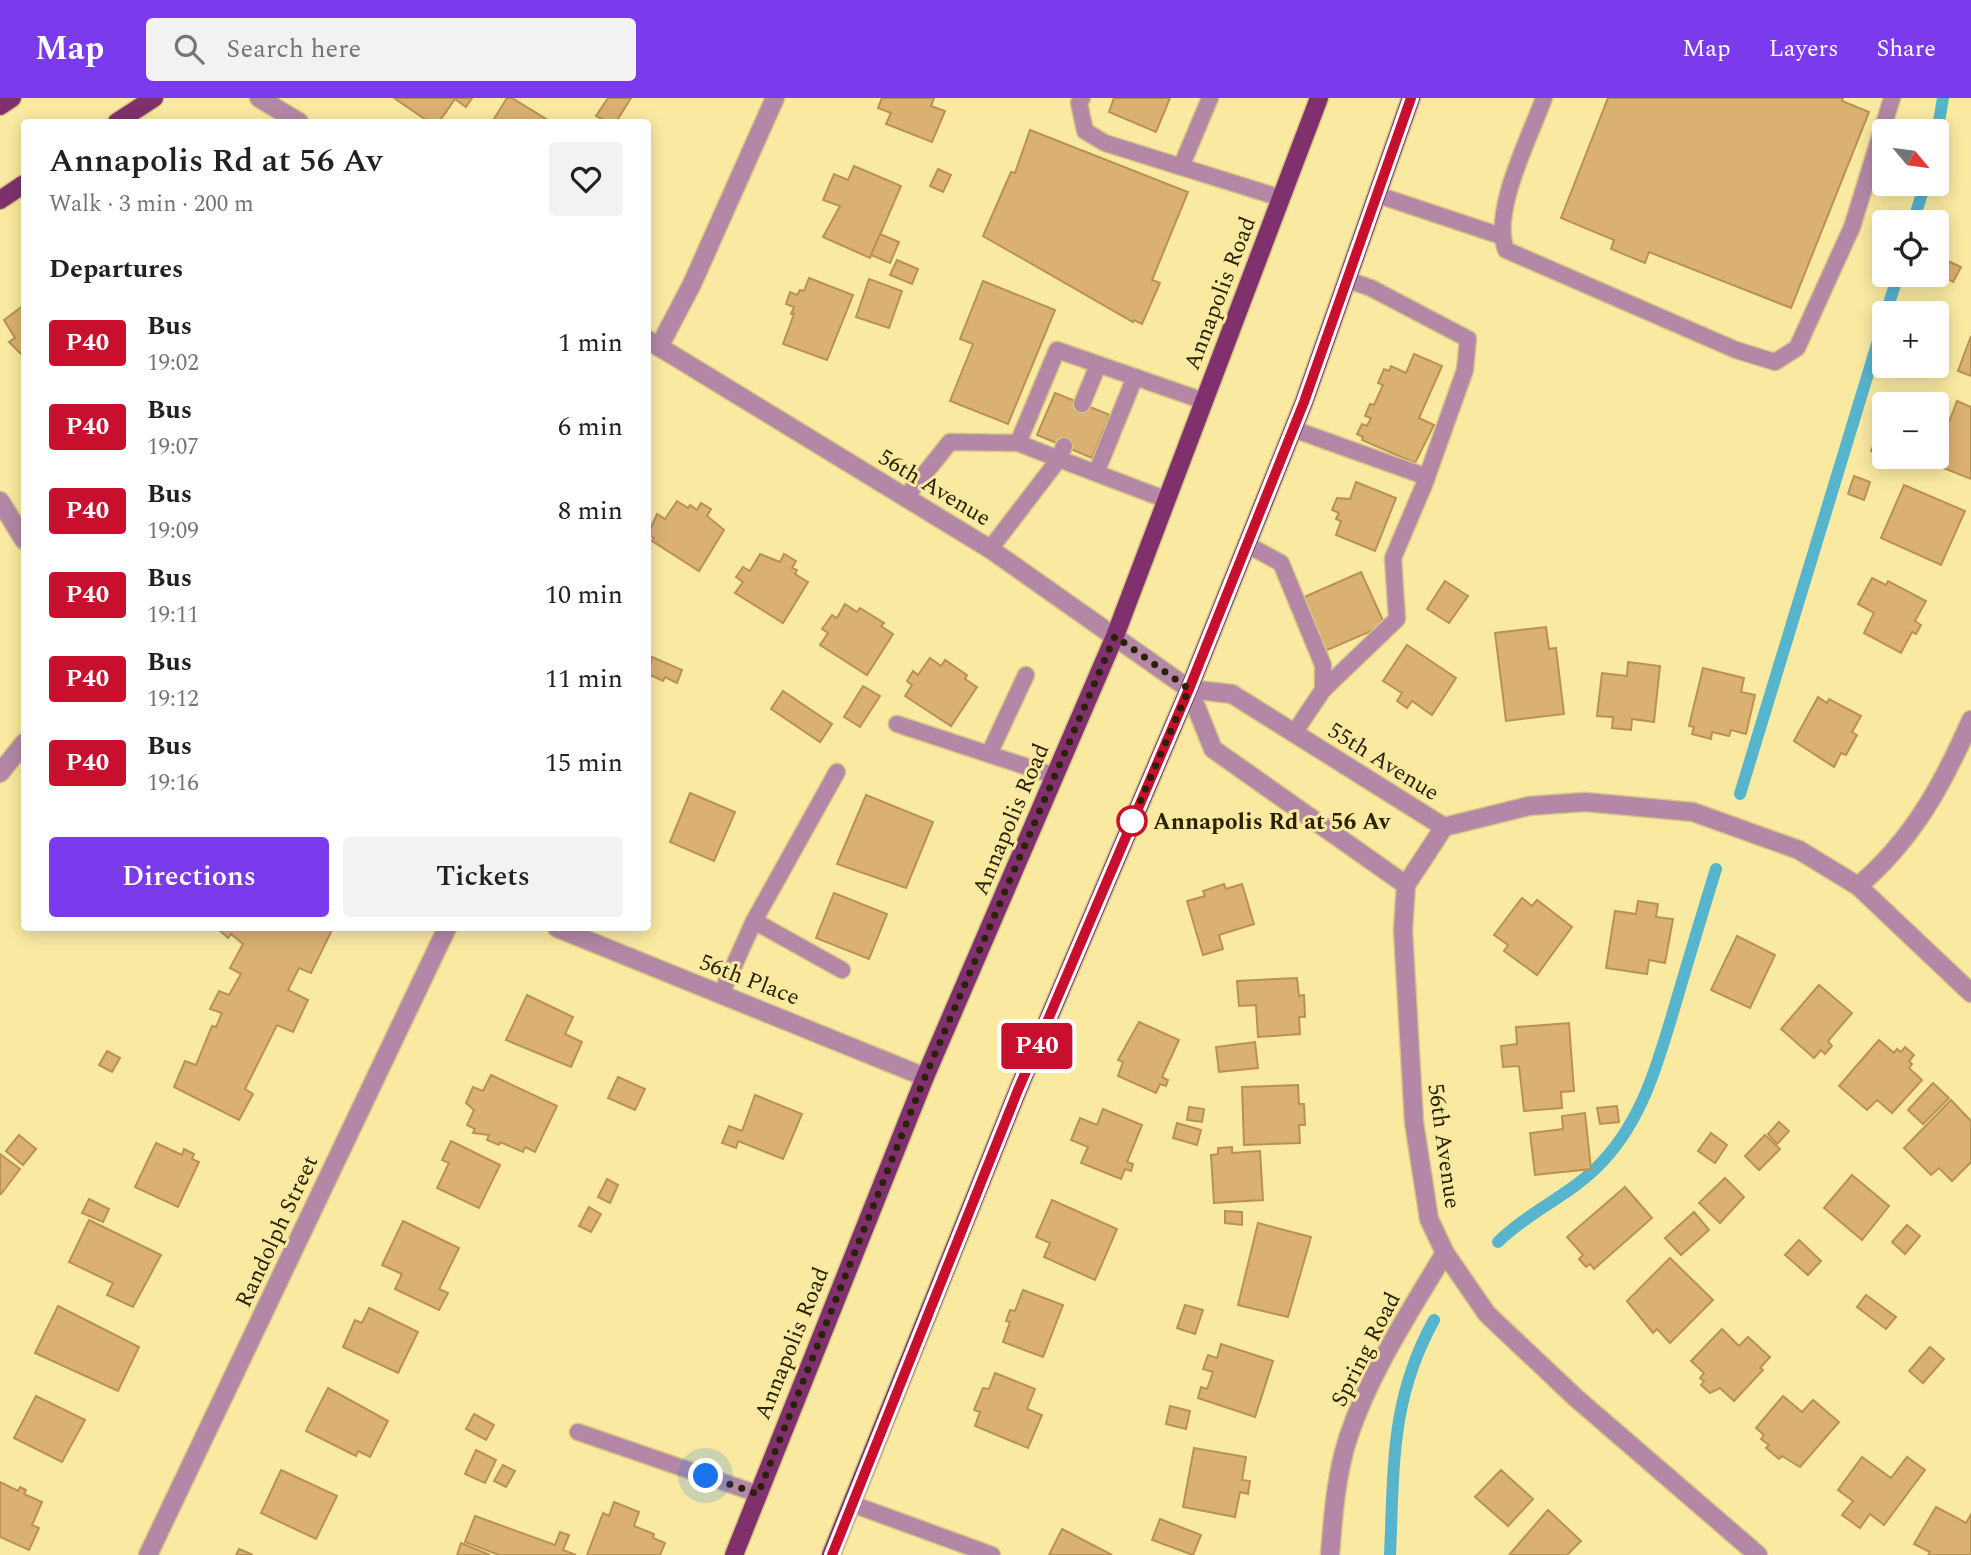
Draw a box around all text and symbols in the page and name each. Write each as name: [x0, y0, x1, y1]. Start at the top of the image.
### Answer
search box: [146, 18, 636, 81]
text: Map: [35, 24, 104, 74]
text: Search here: [226, 29, 361, 69]
icon: search: [170, 30, 208, 68]
text: Map: [1682, 31, 1731, 67]
text: Layers: [1769, 31, 1839, 67]
text: Share: [1877, 31, 1936, 67]
north arrow: [1872, 119, 1950, 196]
map controls: [1872, 119, 1949, 469]
text: Annapolis Rd at 56 Av: [49, 136, 382, 186]
button: heart: [549, 142, 623, 216]
text: Walk · 3 min · 200 m: [49, 187, 254, 222]
button: locate: [1872, 210, 1949, 287]
street label: Annapolis Road: [1175, 211, 1266, 376]
text: Departures: [49, 249, 183, 289]
button: +: [1872, 301, 1949, 378]
text: Bus: [147, 306, 192, 346]
text: 1 min: [558, 323, 623, 363]
text: P40: [66, 325, 109, 361]
text: 19:02: [147, 346, 199, 381]
text: Bus: [147, 390, 192, 430]
button: −: [1872, 392, 1949, 469]
text: 6 min: [558, 407, 623, 447]
text: P40: [66, 409, 109, 445]
text: 19:07: [147, 430, 199, 465]
street label: 56th Avenue: [871, 441, 997, 536]
text: Bus: [147, 474, 192, 514]
text: 8 min: [558, 491, 623, 531]
text: P40: [66, 493, 109, 529]
text: 19:09: [147, 514, 199, 549]
text: Bus: [147, 558, 192, 598]
text: 10 min: [545, 575, 623, 615]
text: P40: [66, 577, 109, 613]
text: 19:11: [147, 598, 199, 633]
text: Bus: [147, 642, 192, 682]
text: 11 min: [545, 659, 623, 699]
text: P40: [66, 661, 109, 697]
text: 19:12: [147, 682, 199, 717]
street label: 55th Avenue: [1320, 714, 1446, 811]
text: Bus: [147, 726, 192, 766]
street label: Annapolis Road: [964, 738, 1059, 901]
text: 15 min: [545, 743, 623, 783]
text: P40: [66, 745, 109, 781]
text: 19:16: [147, 766, 199, 801]
place label: Annapolis Rd at 56 Av: [1153, 805, 1391, 840]
marker: Annapolis Rd at 56 Av: [1117, 806, 1147, 836]
button: Directions: [49, 837, 329, 917]
button: Tickets: [343, 837, 623, 917]
street label: 56th Place: [694, 945, 805, 1016]
line badge: P40: [997, 1023, 1077, 1069]
text: P40: [1015, 1028, 1059, 1064]
street label: 56th Avenue: [1417, 1081, 1470, 1211]
street label: Randolph Street: [227, 1150, 328, 1314]
street label: Annapolis Road: [746, 1262, 839, 1425]
street label: Spring Road: [1322, 1286, 1410, 1413]
your location: [688, 1458, 723, 1493]

